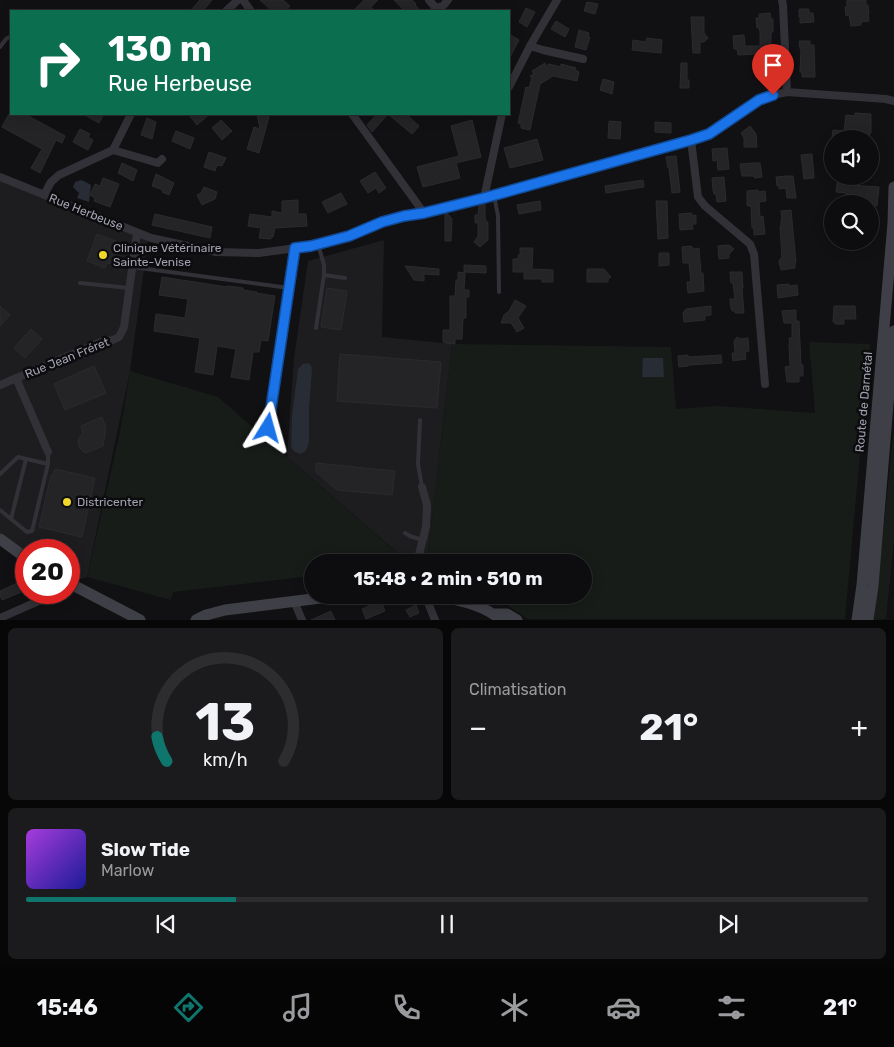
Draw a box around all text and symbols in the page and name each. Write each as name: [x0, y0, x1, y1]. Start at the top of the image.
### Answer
text: 130 m: [108, 28, 212, 70]
icon: right: [25, 30, 90, 95]
pin: [752, 44, 794, 95]
icon: arrive: [759, 51, 787, 79]
text: Rue Herbeuse: [108, 70, 252, 97]
map controls: [824, 130, 879, 250]
button: sound: [824, 130, 879, 185]
street label: Rue Herbeuse: [47, 191, 125, 233]
button: search: [824, 195, 879, 250]
place label: Clinique Vétérinaire Sainte-Venise: [113, 241, 222, 269]
marker: Clinique Vétérinaire Sainte-Venise: [97, 249, 109, 261]
street label: Rue Jean Fréret: [23, 335, 112, 381]
street label: Route de Darnétal: [853, 351, 875, 453]
position arrow: [241, 401, 293, 453]
place label: Districenter: [77, 495, 143, 509]
marker: Districenter: [61, 496, 73, 508]
speed limit sign: 20: [15, 539, 80, 604]
text: 15:48 · 2 min · 510 m: [353, 567, 543, 590]
text: Climatisation: [469, 680, 566, 699]
text: 13: [195, 691, 256, 753]
text: 21°: [639, 704, 698, 750]
text: −: [469, 711, 487, 744]
text: +: [851, 711, 868, 744]
text: km/h: [203, 749, 248, 770]
text: Slow Tide: [101, 838, 190, 861]
text: Marlow: [101, 861, 154, 880]
icon: previous: [152, 910, 180, 938]
icon: pause: [433, 910, 461, 938]
icon: next: [714, 910, 742, 938]
icon: directions: [171, 990, 206, 1025]
icon: music: [280, 990, 315, 1025]
icon: phone: [389, 990, 424, 1025]
icon: climate: [497, 990, 532, 1025]
icon: car: [606, 990, 641, 1025]
icon: filters: [714, 990, 749, 1025]
text: 15:46: [37, 994, 98, 1021]
text: 21°: [823, 994, 857, 1021]

